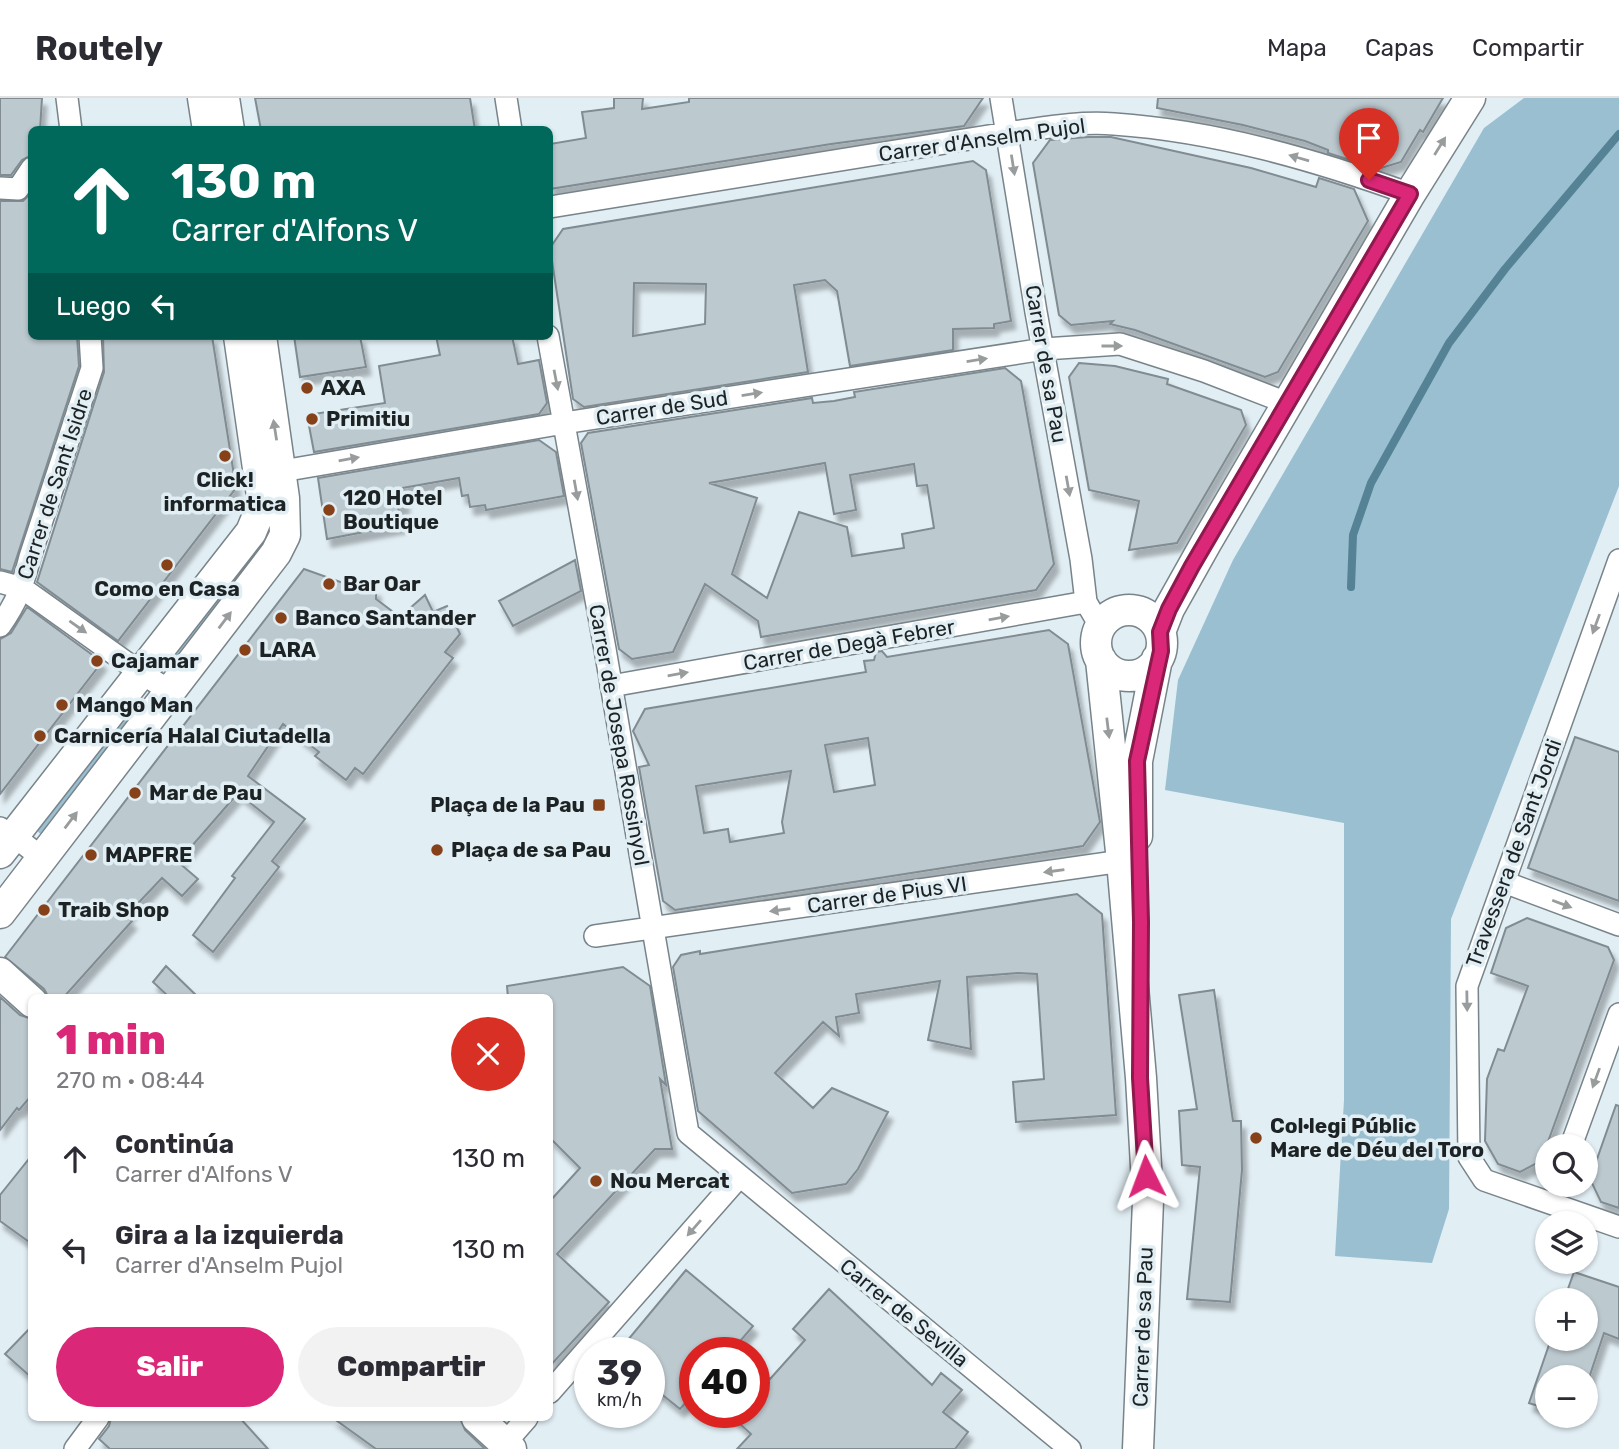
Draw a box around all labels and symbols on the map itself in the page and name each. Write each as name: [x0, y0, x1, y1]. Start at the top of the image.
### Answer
pin: [1339, 108, 1399, 180]
street label: Carrer d'Anselm Pujol: [877, 113, 1087, 166]
one-way arrow: [1433, 137, 1446, 156]
one-way arrow: [1287, 152, 1309, 163]
one-way arrow: [1008, 154, 1019, 176]
street label: Carrer de sa Pau: [1020, 283, 1073, 445]
one-way arrow: [1101, 340, 1123, 352]
one-way arrow: [966, 354, 988, 365]
one-way arrow: [551, 369, 562, 391]
place label: AXA: [321, 375, 366, 400]
marker: AXA: [299, 380, 315, 396]
street label: Carrer de Sant Isidre: [12, 385, 97, 582]
street label: Carrer de Sud: [594, 385, 730, 430]
one-way arrow: [742, 388, 764, 399]
place label: Primitiu: [326, 406, 410, 431]
marker: Primitiu: [304, 411, 320, 427]
one-way arrow: [270, 419, 281, 441]
marker: Click! informatica: [217, 448, 233, 464]
one-way arrow: [338, 453, 360, 464]
place label: Click! informatica: [163, 467, 287, 516]
one-way arrow: [1063, 475, 1074, 497]
one-way arrow: [571, 480, 582, 502]
place label: 120 Hotel Boutique: [343, 485, 443, 534]
marker: 120 Hotel Boutique: [321, 502, 337, 518]
marker: Como en Casa: [159, 557, 175, 573]
place label: Bar Oar: [343, 571, 421, 596]
place label: Como en Casa: [94, 576, 240, 601]
marker: Bar Oar: [321, 576, 337, 592]
street label: Carrer de Josepa Rossinyol: [584, 602, 655, 868]
place label: Banco Santander: [295, 605, 476, 630]
marker: Banco Santander: [273, 610, 289, 626]
one-way arrow: [217, 611, 231, 629]
one-way arrow: [988, 612, 1010, 623]
one-way arrow: [1590, 613, 1601, 634]
street label: Carrer de Degà Febrer: [741, 614, 957, 675]
one-way arrow: [69, 620, 87, 634]
place label: LARA: [259, 637, 316, 662]
marker: LARA: [237, 642, 253, 658]
place label: Cajamar: [111, 648, 199, 673]
marker: Cajamar: [89, 653, 105, 669]
one-way arrow: [667, 668, 689, 679]
place label: Mango Man: [76, 692, 193, 717]
marker: Mango Man: [54, 697, 70, 713]
one-way arrow: [1102, 717, 1113, 739]
place label: Carnicería Halal Ciutadella: [54, 723, 331, 748]
marker: Carnicería Halal Ciutadella: [32, 728, 48, 744]
street label: Travessera de Sant Jordi: [1461, 735, 1567, 970]
place label: Mar de Pau: [149, 780, 262, 805]
marker: Mar de Pau: [127, 785, 143, 801]
place label: Plaça de la Pau: [430, 792, 585, 817]
marker: Plaça de la Pau: [591, 797, 607, 813]
one-way arrow: [64, 811, 78, 829]
place label: Plaça de sa Pau: [451, 837, 611, 862]
place label: MAPFRE: [105, 842, 193, 867]
marker: Plaça de sa Pau: [429, 842, 445, 858]
marker: MAPFRE: [83, 847, 99, 863]
one-way arrow: [1043, 865, 1065, 876]
street label: Carrer de Pius VI: [805, 871, 968, 918]
place label: Traib Shop: [58, 897, 169, 922]
one-way arrow: [1551, 899, 1572, 910]
marker: Traib Shop: [36, 902, 52, 918]
one-way arrow: [769, 905, 791, 916]
one-way arrow: [1462, 990, 1473, 1012]
one-way arrow: [1590, 1068, 1601, 1089]
place label: Col·legi Públic Mare de Déu del Toro: [1270, 1113, 1484, 1162]
marker: Col·legi Públic Mare de Déu del Toro: [1248, 1130, 1264, 1146]
position arrow: [1109, 1139, 1183, 1213]
place label: Nou Mercat: [610, 1168, 730, 1193]
marker: Nou Mercat: [588, 1173, 604, 1189]
one-way arrow: [687, 1220, 702, 1237]
street label: Carrer de sa Pau: [1127, 1247, 1158, 1407]
street label: Carrer de Sevilla: [835, 1253, 974, 1372]
speed limit sign: 40: [679, 1337, 770, 1428]

